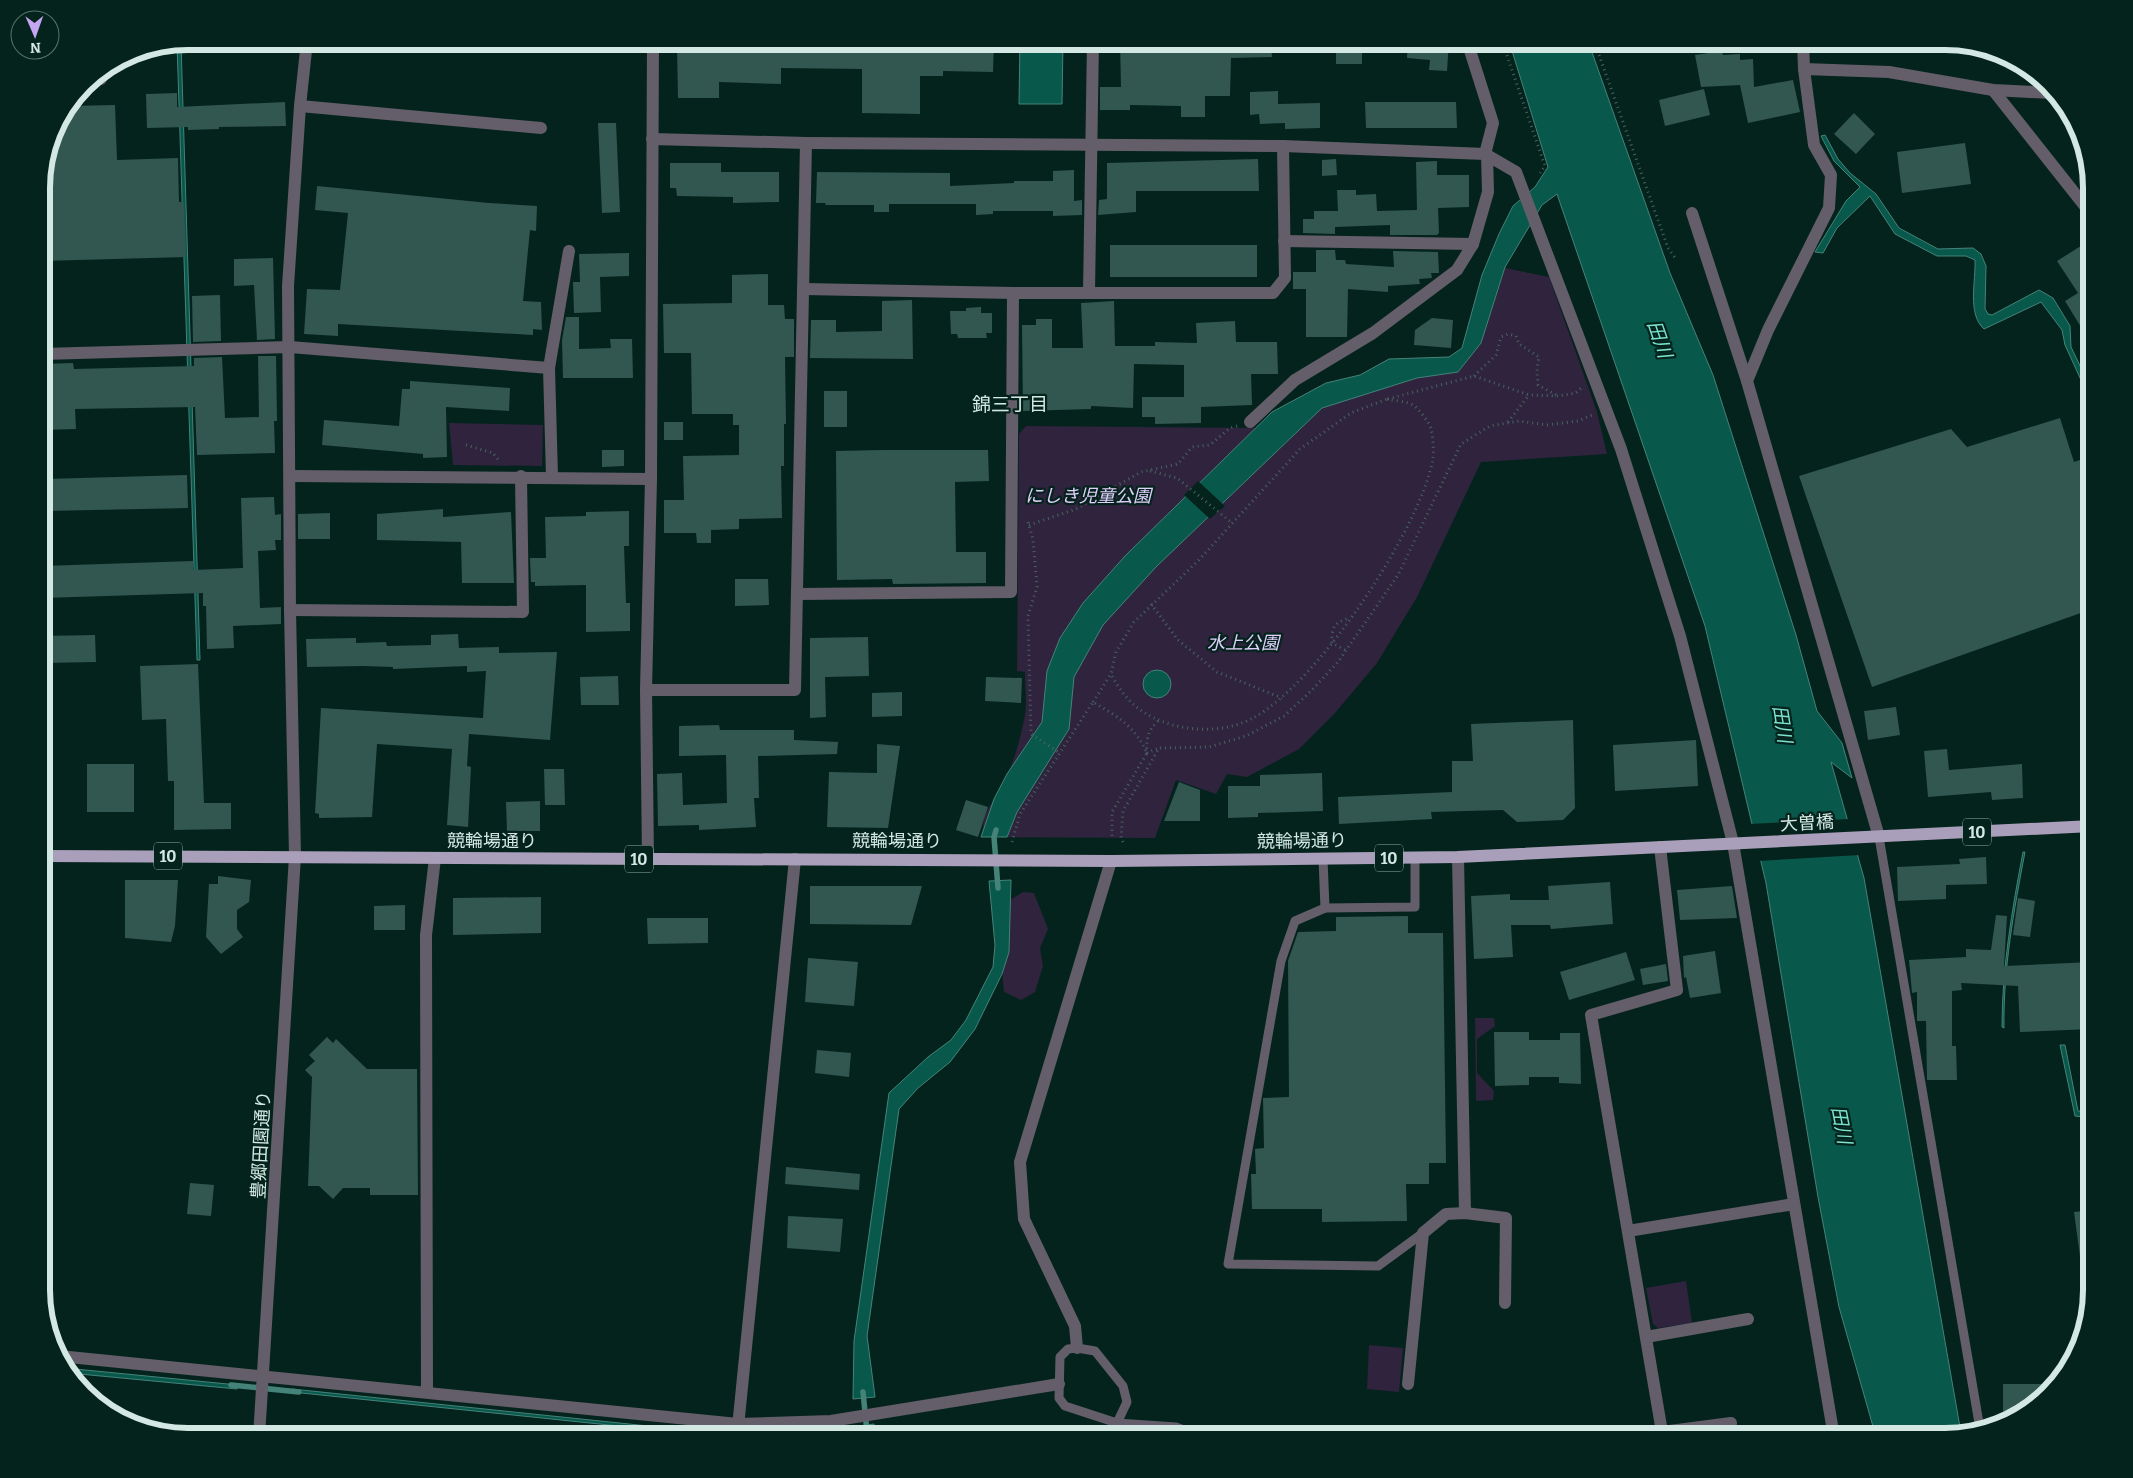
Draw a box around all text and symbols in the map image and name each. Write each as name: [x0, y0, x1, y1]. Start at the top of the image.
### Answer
north arrow: [10, 10, 60, 60]
text: N: [30, 39, 41, 56]
water label: 田川: [1642, 317, 1677, 363]
district label: 錦三丁目: [972, 393, 1048, 416]
park label: にしき児童公園: [1025, 485, 1154, 507]
park label: 水上公園: [1207, 632, 1282, 654]
water label: 田川: [1768, 704, 1797, 747]
street label: 大曽橋: [1779, 811, 1835, 835]
road number: 10: [1963, 819, 1991, 846]
street label: 競輪場通り: [1257, 829, 1347, 853]
street label: 競輪場通り: [447, 830, 537, 852]
street label: 競輪場通り: [852, 830, 942, 852]
road number: 10: [154, 842, 182, 869]
road number: 10: [1375, 844, 1403, 871]
road number: 10: [625, 846, 653, 872]
street label: 豊郷田園通り: [247, 1090, 275, 1200]
water label: 田川: [1827, 1104, 1857, 1148]

